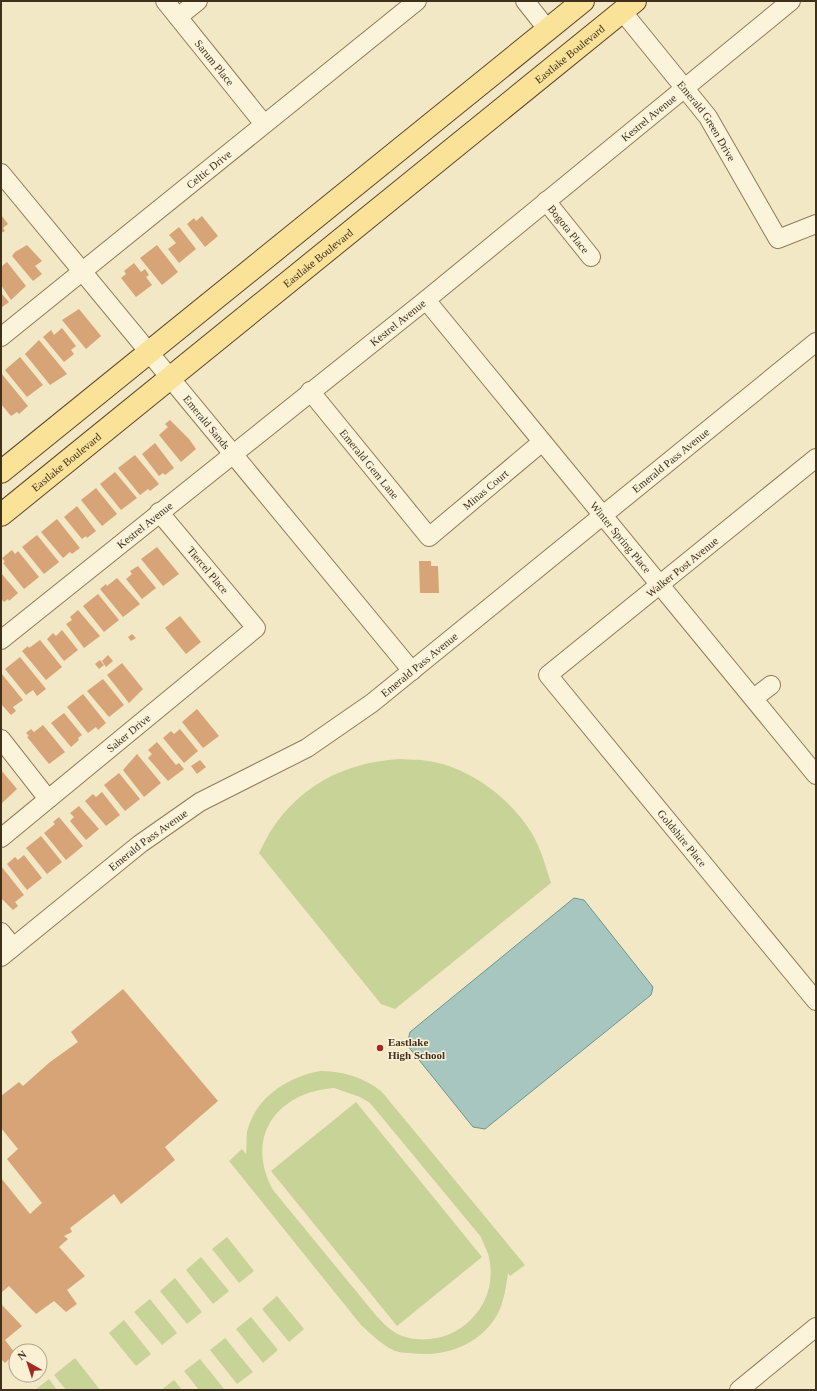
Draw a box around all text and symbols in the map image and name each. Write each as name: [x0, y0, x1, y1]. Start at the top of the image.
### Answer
street label: Eastlake Boulevard: [532, 22, 607, 86]
street label: Sarum Place: [193, 37, 237, 88]
street label: Emerald Green Drive: [675, 78, 738, 163]
street label: Kestrel Avenue: [619, 92, 679, 144]
street label: Celtic Drive: [184, 147, 234, 191]
street label: Bogota Place: [546, 203, 592, 256]
street label: Eastlake Boulevard: [281, 226, 355, 290]
street label: Kestrel Avenue: [368, 297, 428, 348]
street label: Emerald Sands: [181, 393, 232, 452]
street label: Emerald Pass Avenue: [630, 426, 711, 495]
street label: Emerald Gem Lane: [337, 427, 401, 501]
street label: Eastlake Boulevard: [29, 430, 104, 494]
street label: Minas Court: [460, 467, 510, 512]
street label: Kestrel Avenue: [115, 499, 175, 551]
street label: Winter Spring Place: [588, 499, 654, 576]
street label: Walker Post Avenue: [644, 534, 720, 600]
street label: Tiercel Place: [185, 544, 231, 596]
street label: Emerald Pass Avenue: [378, 630, 460, 699]
street label: Saker Drive: [104, 712, 153, 755]
street label: Emerald Pass Avenue: [106, 807, 190, 873]
street label: Goldshire Place: [655, 807, 709, 869]
place label: Eastlake High School: [388, 1036, 445, 1061]
marker: Eastlake High School: [375, 1043, 385, 1053]
north arrow: [8, 1343, 48, 1383]
text: N: [15, 1348, 29, 1362]

